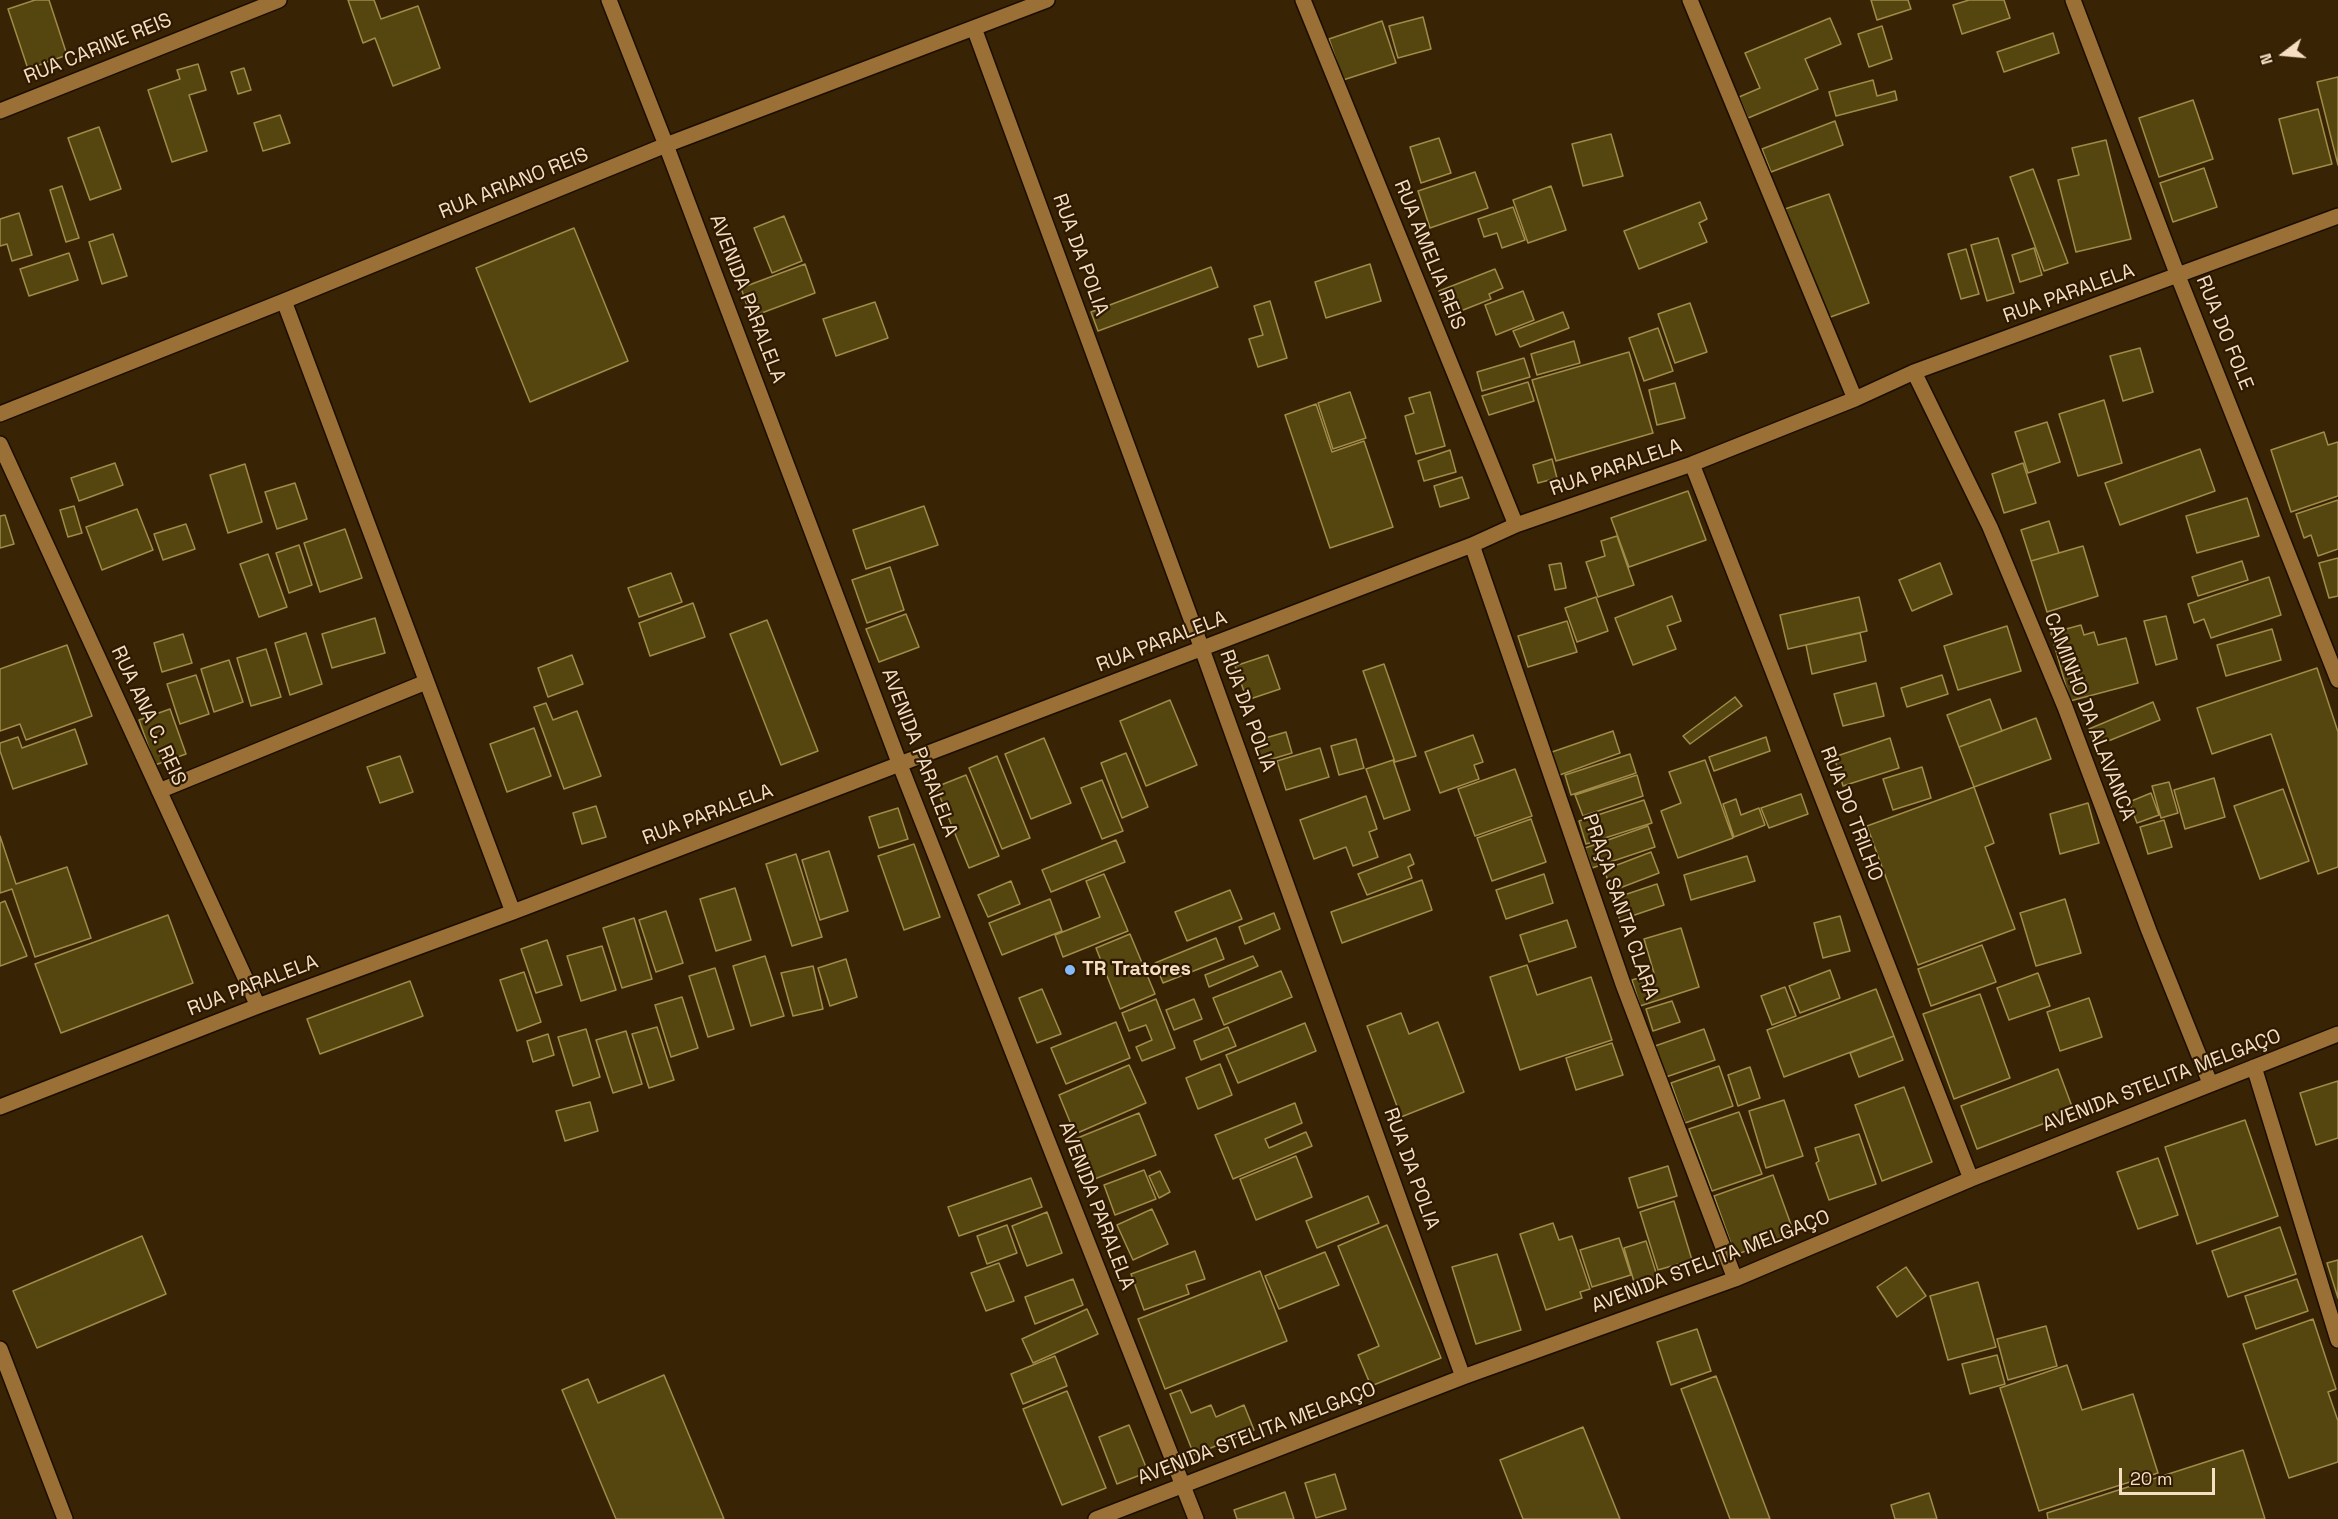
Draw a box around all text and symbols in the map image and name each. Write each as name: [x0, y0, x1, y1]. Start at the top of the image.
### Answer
street label: RUA CARINE REIS: [21, 8, 175, 90]
north arrow: [2254, 24, 2314, 84]
text: N: [2255, 51, 2278, 67]
street label: RUA ARIANO REIS: [436, 143, 592, 225]
street label: RUA AMELIA REIS: [1388, 177, 1470, 333]
street label: RUA DA POLIA: [1047, 191, 1113, 319]
street label: AVENIDA PARALELA: [704, 211, 790, 387]
street label: RUA PARALELA: [2000, 259, 2138, 329]
street label: RUA DO FOLE: [2190, 272, 2258, 394]
street label: RUA PARALELA: [1547, 434, 1685, 502]
street label: RUA PARALELA: [1093, 606, 1231, 678]
street label: CAMINHO DA ALAVANCA: [2038, 610, 2140, 824]
street label: RUA ANA C. REIS: [105, 642, 191, 790]
street label: RUA DA POLIA: [1214, 647, 1280, 775]
street label: AVENIDA PARALELA: [876, 665, 962, 841]
street label: RUA DO TRILHO: [1814, 743, 1888, 885]
street label: RUA PARALELA: [639, 779, 777, 851]
street label: PRAÇA SANTA CLARA: [1577, 811, 1663, 1003]
street label: RUA PARALELA: [184, 950, 322, 1022]
place label: TR Tratores: [1082, 958, 1191, 982]
marker: TR Tratores: [1063, 963, 1077, 977]
street label: AVENIDA STELITA MELGAÇO: [2039, 1024, 2285, 1138]
street label: RUA DA POLIA: [1378, 1105, 1444, 1233]
street label: AVENIDA PARALELA: [1053, 1118, 1139, 1294]
street label: AVENIDA STELITA MELGAÇO: [1588, 1205, 1834, 1319]
street label: AVENIDA STELITA MELGAÇO: [1134, 1377, 1380, 1491]
scale bar: [2122, 1456, 2218, 1494]
text: 20 m: [2130, 1467, 2173, 1490]

